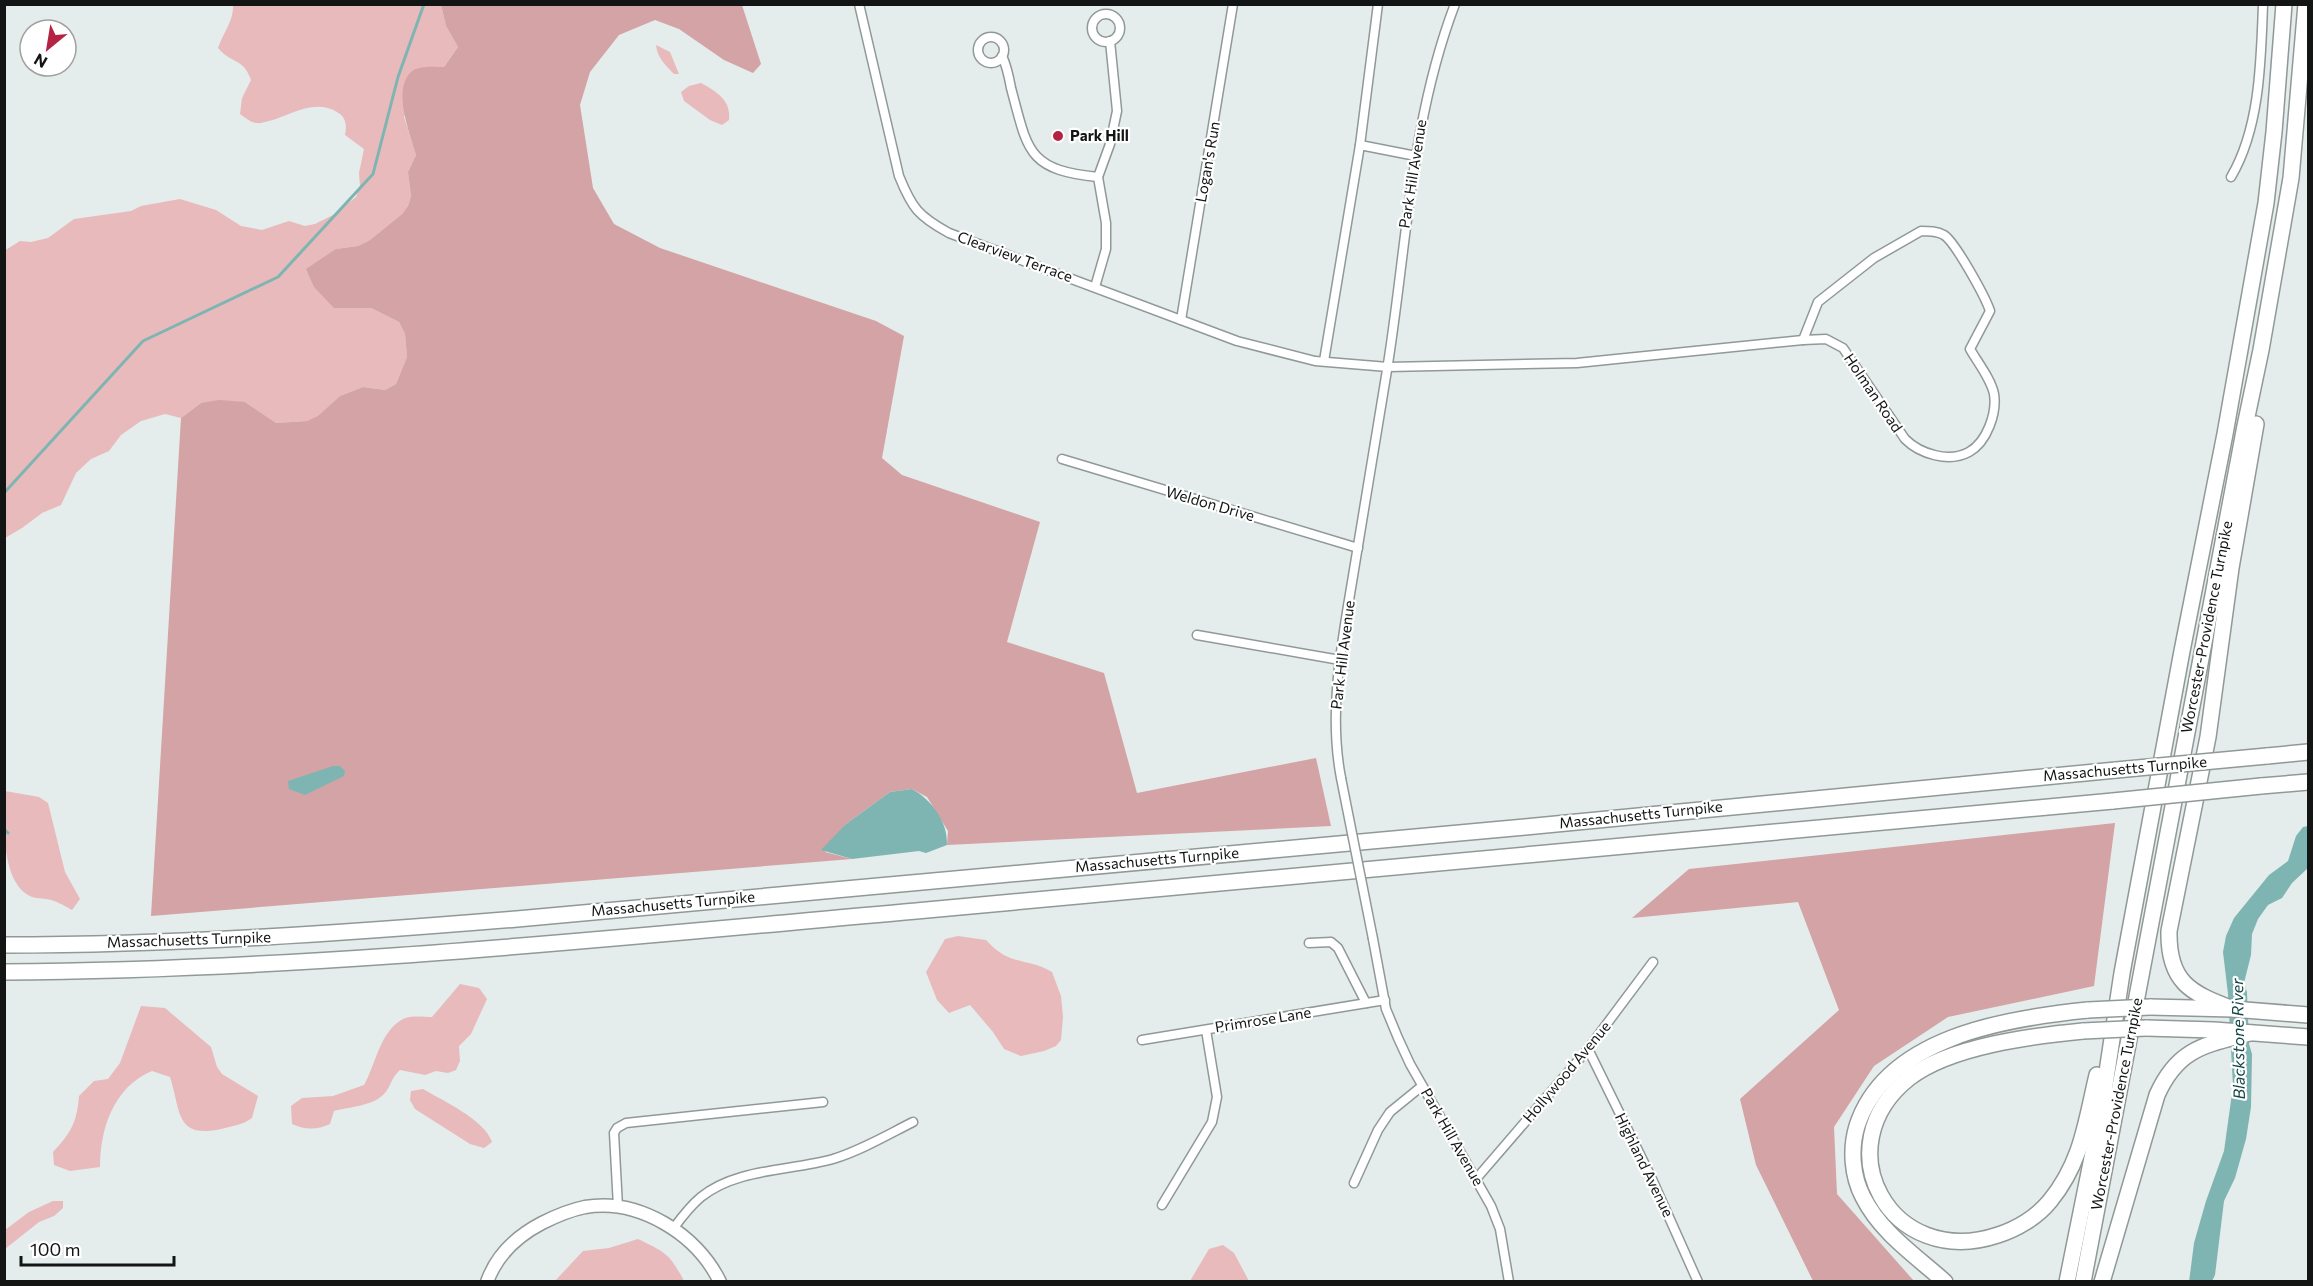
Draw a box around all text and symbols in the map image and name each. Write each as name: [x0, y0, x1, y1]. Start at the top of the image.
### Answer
north arrow: [18, 18, 78, 78]
text: N: [30, 50, 50, 73]
street label: Park Hill Avenue: [1395, 118, 1430, 230]
street label: Logan's Run: [1191, 120, 1223, 204]
place label: Park Hill: [1070, 126, 1129, 144]
marker: Park Hill: [1051, 129, 1065, 143]
street label: Clearview Terrace: [955, 227, 1076, 285]
street label: Holman Road: [1841, 349, 1907, 435]
street label: Weldon Drive: [1164, 482, 1257, 524]
street label: Worcester-Providence Turnpike: [2177, 519, 2235, 734]
street label: Park Hill Avenue: [1326, 599, 1358, 710]
street label: Massachusetts Turnpike: [2042, 752, 2208, 784]
street label: Massachusetts Turnpike: [1558, 796, 1724, 832]
street label: Massachusetts Turnpike: [1074, 843, 1240, 875]
street label: Massachusetts Turnpike: [590, 887, 756, 919]
street label: Massachusetts Turnpike: [107, 927, 271, 951]
water label: Blackstone River: [2227, 978, 2248, 1100]
street label: Worcester-Providence Turnpike: [2087, 996, 2145, 1211]
street label: Primrose Lane: [1213, 1002, 1312, 1036]
street label: Hollywood Avenue: [1519, 1017, 1614, 1126]
street label: Park Hill Avenue: [1418, 1084, 1488, 1189]
street label: Highland Avenue: [1612, 1110, 1678, 1220]
scale bar: [21, 1229, 174, 1267]
text: 100 m: [30, 1238, 80, 1260]

